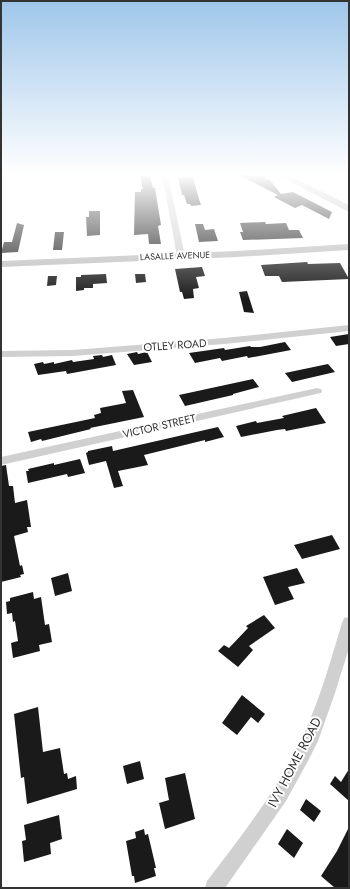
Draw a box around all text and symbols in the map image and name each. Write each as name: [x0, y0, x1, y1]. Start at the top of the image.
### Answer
street label: LASALLE AVENUE: [140, 248, 210, 263]
street label: OTLEY ROAD: [143, 335, 208, 355]
street label: VICTOR STREET: [121, 410, 197, 442]
street label: IVY HOME ROAD: [263, 714, 326, 810]

